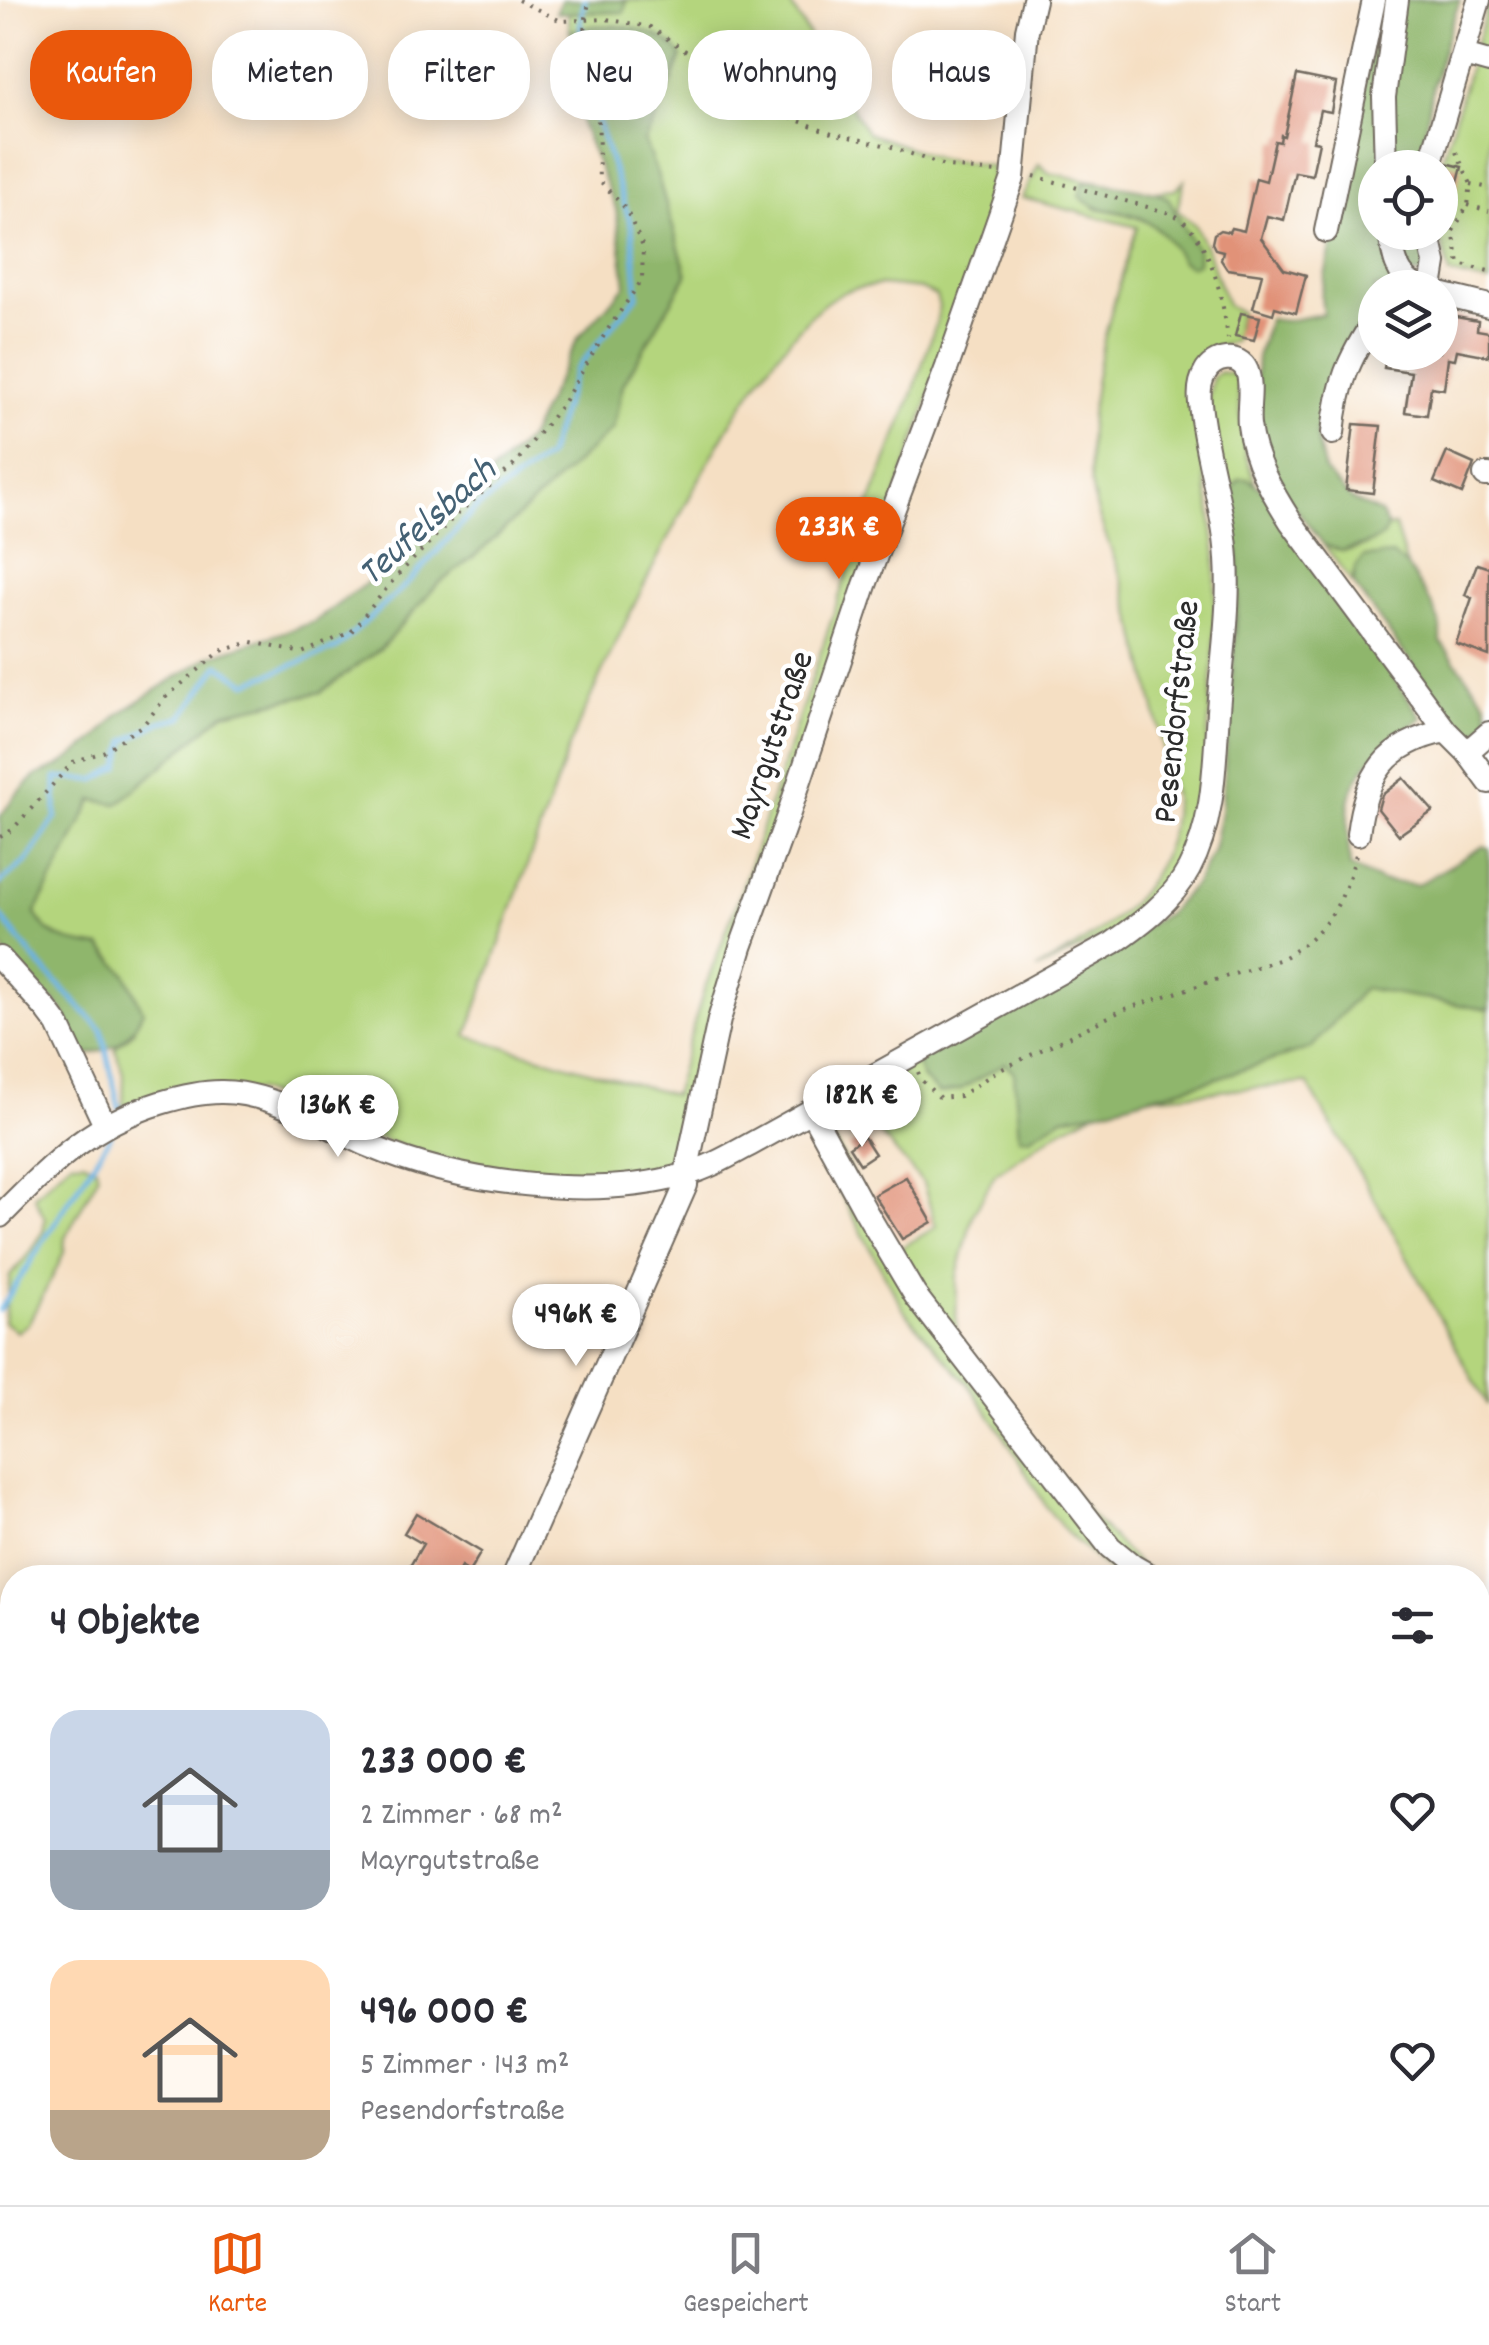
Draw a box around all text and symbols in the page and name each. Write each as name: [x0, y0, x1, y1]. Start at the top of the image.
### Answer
chip: Kaufen: [30, 30, 192, 120]
chip: Mieten: [212, 30, 368, 120]
chip: Filter: [388, 30, 530, 120]
chip: Neu: [550, 30, 668, 120]
chip: Wohnung: [688, 30, 872, 120]
chip: Haus: [892, 30, 1026, 120]
map controls: [1358, 150, 1458, 370]
button: locate: [1358, 150, 1458, 250]
button: layers: [1358, 270, 1458, 370]
water label: Teufelsbach: [347, 445, 512, 601]
pin: 233K €: [758, 497, 920, 582]
text: 233K €: [798, 506, 880, 552]
street label: Pesendorfstraße: [1142, 598, 1216, 826]
street label: Mayrgutstraße: [718, 645, 830, 847]
pin: 182K €: [781, 1065, 943, 1150]
text: 182K €: [825, 1074, 899, 1120]
pin: 136K €: [257, 1075, 419, 1160]
text: 136K €: [300, 1084, 376, 1130]
pin: 496K €: [495, 1284, 657, 1369]
text: 496K €: [534, 1293, 618, 1339]
text: 4 Objekte: [50, 1595, 200, 1655]
icon: filters: [1385, 1598, 1440, 1653]
text: 233 000 €: [360, 1734, 527, 1794]
icon: home: [130, 1750, 250, 1870]
icon: heart: [1385, 1783, 1440, 1838]
text: 2 Zimmer · 68 m²: [360, 1794, 563, 1840]
text: Mayrgutstraße: [360, 1840, 540, 1886]
text: 496 000 €: [360, 1984, 529, 2044]
icon: home: [130, 2000, 250, 2120]
icon: heart: [1385, 2033, 1440, 2088]
text: 5 Zimmer · 143 m²: [360, 2044, 569, 2090]
text: Pesendorfstraße: [360, 2090, 565, 2136]
tab: Karte: [208, 2226, 267, 2326]
tab: Gespeichert: [683, 2226, 809, 2326]
tab: Start: [1224, 2226, 1281, 2326]

